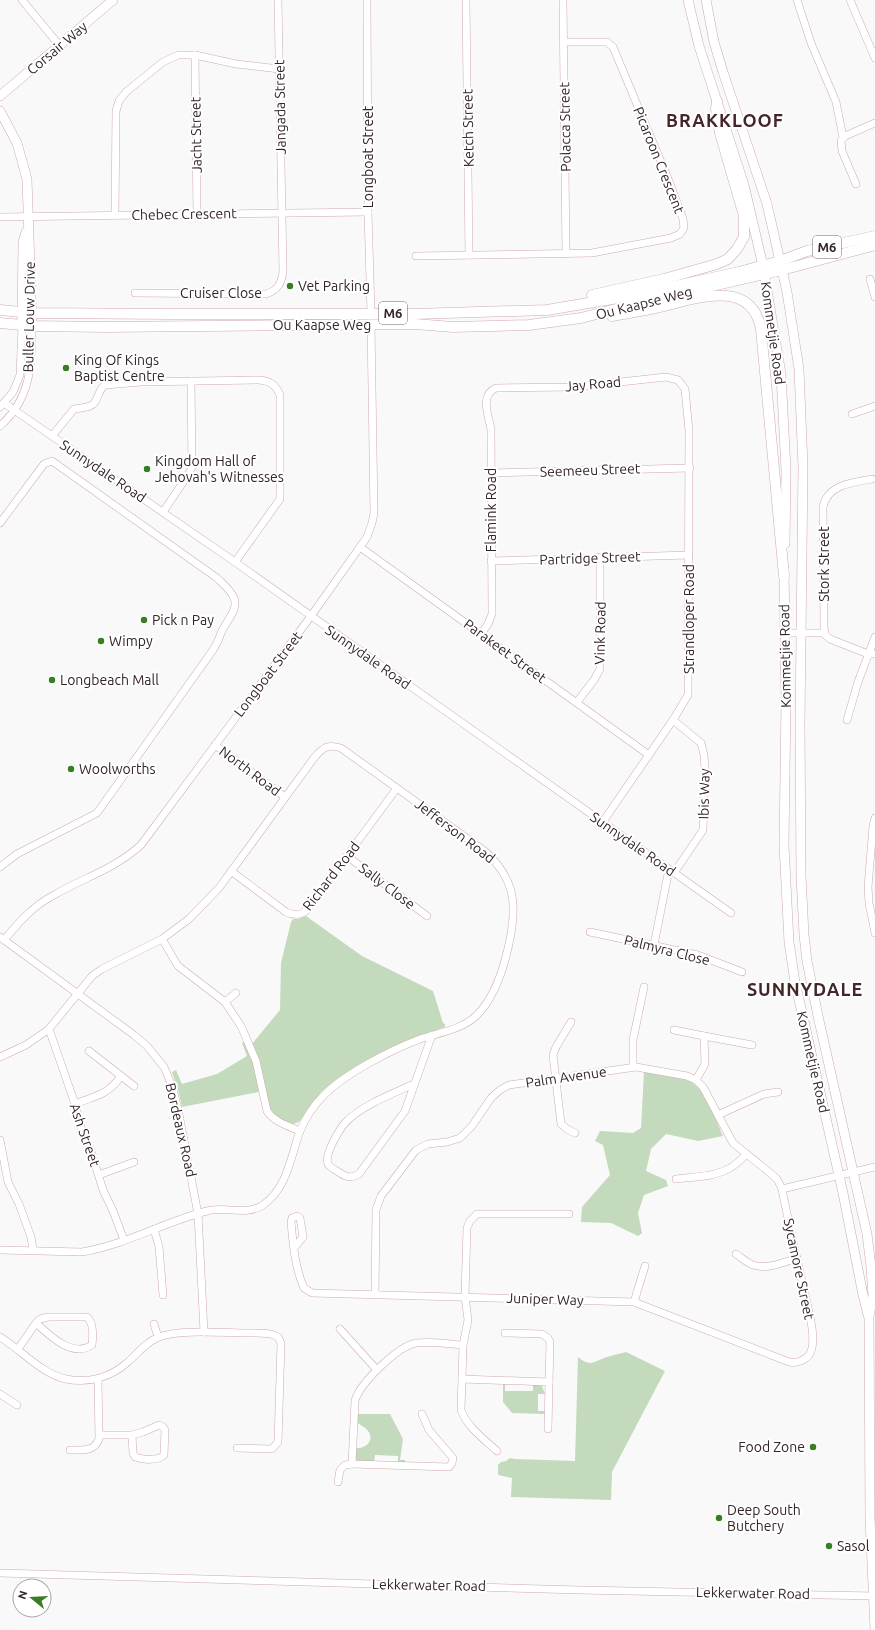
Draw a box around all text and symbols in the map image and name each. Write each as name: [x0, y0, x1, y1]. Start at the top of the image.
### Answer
street label: Corsair Way: [24, 18, 91, 78]
street label: Jangada Street: [271, 59, 289, 155]
street label: Polacca Street: [556, 82, 574, 172]
street label: Ketch Street: [459, 88, 477, 167]
street label: Jacht Street: [187, 96, 205, 173]
street label: Picaroon Crescent: [630, 104, 688, 216]
street label: Longboat Street: [360, 105, 376, 208]
district label: BRAKKLOOF: [666, 110, 784, 130]
street label: Chebec Crescent: [131, 205, 237, 223]
road number: M6: [813, 236, 841, 258]
street label: Buller Louw Drive: [20, 261, 38, 373]
place label: Vet Parking: [298, 278, 370, 294]
street label: Kommetjie Road: [758, 280, 788, 386]
marker: Vet Parking: [285, 281, 295, 291]
street label: Ou Kaapse Weg: [594, 283, 694, 323]
street label: Cruiser Close: [180, 285, 262, 301]
road number: M6: [379, 302, 407, 324]
street label: Ou Kaapse Weg: [273, 317, 371, 333]
place label: King Of Kings Baptist Centre: [74, 352, 165, 384]
marker: King Of Kings Baptist Centre: [61, 363, 71, 373]
street label: Jay Road: [564, 374, 622, 394]
street label: Sunnydale Road: [57, 436, 149, 506]
place label: Kingdom Hall of Jehovah's Witnesses: [155, 453, 284, 485]
street label: Seemeeu Street: [539, 460, 641, 480]
marker: Kingdom Hall of Jehovah's Witnesses: [142, 464, 152, 474]
street label: Flamink Road: [483, 468, 499, 552]
street label: Stork Street: [816, 526, 832, 602]
street label: Partridge Street: [539, 548, 641, 568]
street label: Strandloper Road: [681, 564, 697, 674]
street label: Vink Road: [591, 601, 609, 665]
street label: Kommetjie Road: [776, 604, 794, 708]
place label: Pick n Pay: [152, 612, 214, 628]
marker: Pick n Pay: [139, 615, 149, 625]
street label: Parakeet Street: [461, 616, 550, 687]
street label: Sunnydale Road: [322, 622, 414, 692]
street label: Longboat Street: [231, 628, 306, 720]
place label: Wimpy: [109, 633, 153, 649]
marker: Wimpy: [96, 636, 106, 646]
place label: Longbeach Mall: [60, 672, 159, 688]
marker: Longbeach Mall: [47, 675, 57, 685]
street label: North Road: [216, 743, 284, 799]
place label: Woolworths: [79, 761, 156, 777]
marker: Woolworths: [66, 764, 76, 774]
street label: Ibis Way: [696, 768, 712, 820]
street label: Jefferson Road: [412, 796, 498, 866]
street label: Sunnydale Road: [587, 809, 679, 879]
street label: Richard Road: [299, 838, 363, 914]
street label: Sally Close: [356, 860, 418, 912]
street label: Palmyra Close: [622, 932, 712, 968]
district label: SUNNYDALE: [747, 979, 863, 999]
street label: Kommetjie Road: [794, 1010, 832, 1114]
street label: Palm Avenue: [524, 1063, 608, 1091]
street label: Bordeaux Road: [162, 1081, 200, 1179]
street label: Ash Street: [67, 1101, 103, 1169]
street label: Sycamore Street: [780, 1217, 818, 1322]
street label: Juniper Way: [506, 1290, 584, 1308]
place label: Food Zone: [738, 1439, 805, 1455]
marker: Food Zone: [808, 1442, 818, 1452]
place label: Deep South Butchery: [727, 1502, 801, 1534]
marker: Deep South Butchery: [714, 1513, 724, 1523]
place label: Sasol: [837, 1538, 870, 1554]
marker: Sasol: [824, 1541, 834, 1551]
street label: Lekkerwater Road: [372, 1576, 486, 1594]
north arrow: [12, 1578, 52, 1618]
street label: Lekkerwater Road: [696, 1584, 810, 1602]
text: N: [16, 1589, 29, 1601]

